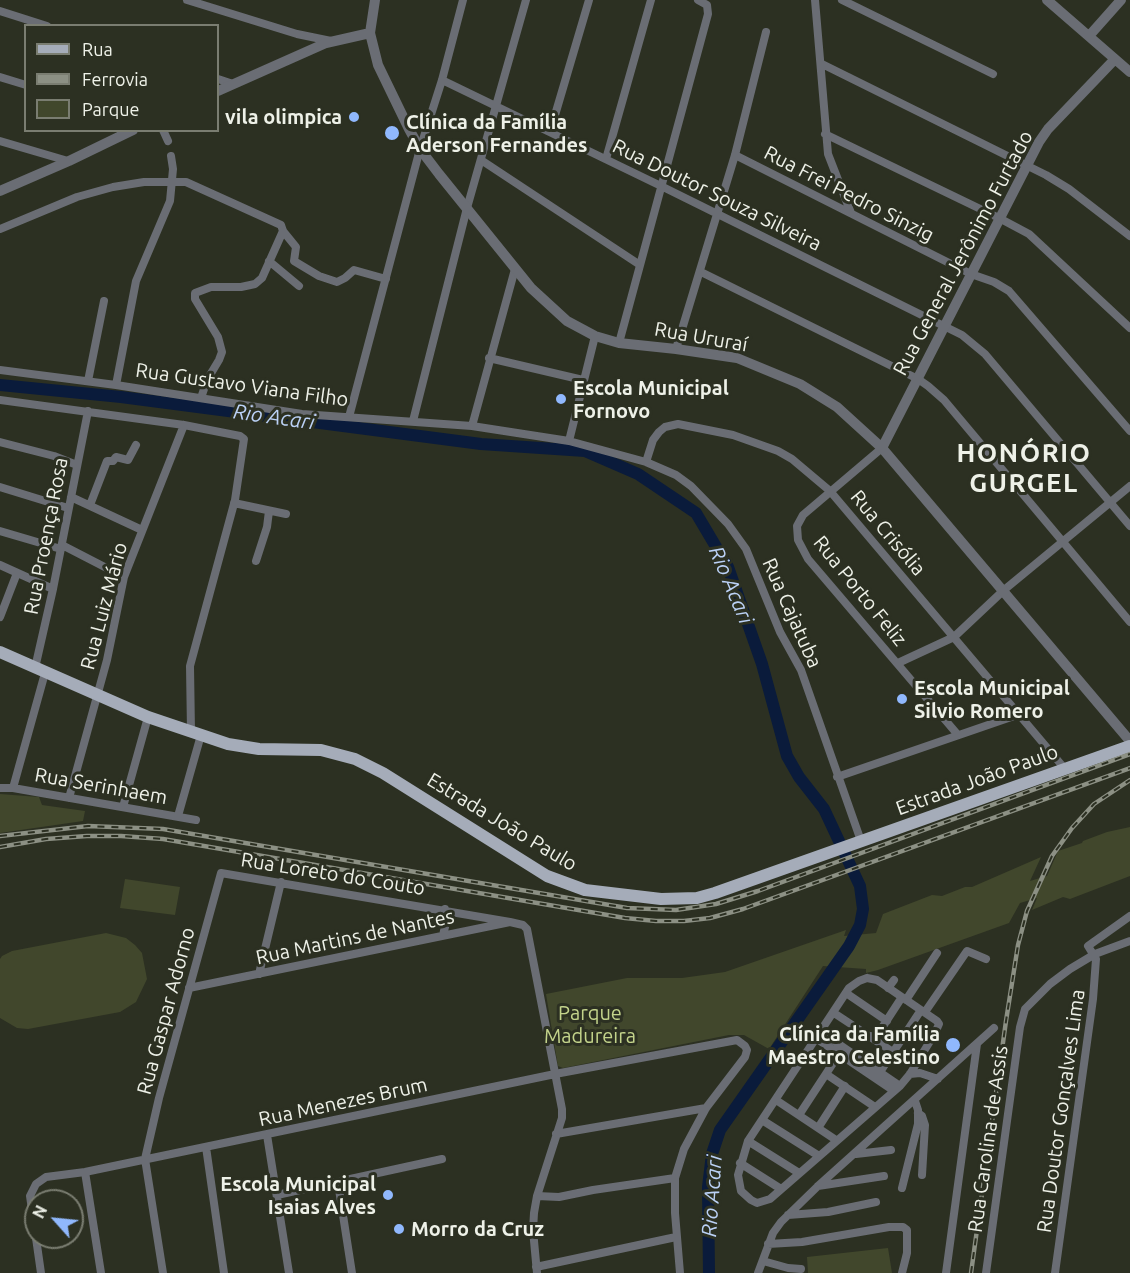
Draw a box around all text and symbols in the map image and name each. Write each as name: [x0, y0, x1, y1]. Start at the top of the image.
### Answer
legend: [24, 24, 219, 132]
text: Rua: [82, 39, 113, 59]
text: Ferrovia: [82, 69, 148, 89]
text: Parque: [82, 99, 139, 119]
place label: vila olimpica: [225, 105, 342, 129]
marker: vila olimpica: [347, 110, 361, 124]
place label: Clínica da Família Aderson Fernandes: [406, 110, 588, 157]
marker: Clínica da Família Aderson Fernandes: [383, 124, 401, 142]
street label: Rua General Jerônimo Furtado: [888, 126, 1038, 380]
street label: Rua Doutor Souza Silveira: [609, 134, 825, 256]
street label: Rua Frei Pedro Sinzig: [760, 141, 938, 247]
street label: Rua Ururaí: [653, 317, 749, 357]
street label: Rua Gustavo Viana Filho: [134, 358, 350, 412]
place label: Escola Municipal Fornovo: [573, 376, 729, 423]
marker: Escola Municipal Fornovo: [554, 392, 568, 406]
water label: Rio Acari: [232, 399, 316, 435]
district label: HONÓRIO GURGEL: [956, 437, 1092, 498]
street label: Rua Proença Rosa: [19, 455, 73, 617]
street label: Rua Crisólia: [845, 485, 931, 581]
street label: Rua Porto Feliz: [808, 531, 912, 651]
street label: Rua Luiz Mário: [75, 540, 133, 672]
water label: Rio Acari: [703, 542, 759, 628]
street label: Rua Cajatuba: [757, 554, 827, 672]
place label: Escola Municipal Silvio Romero: [914, 676, 1070, 723]
marker: Escola Municipal Silvio Romero: [895, 692, 909, 706]
street label: Estrada João Paulo: [893, 740, 1061, 820]
street label: Rua Serinhaem: [33, 763, 169, 809]
street label: Estrada João Paulo: [423, 768, 581, 876]
street label: Rua Loreto do Couto: [239, 848, 427, 900]
street label: Rua Martins de Nantes: [254, 904, 456, 970]
street label: Rua Gaspar Adorno: [132, 925, 200, 1097]
street label: Rua Doutor Gonçalves Lima: [1032, 988, 1090, 1234]
park label: Parque Madureira: [544, 1001, 636, 1048]
place label: Clínica da Família Maestro Celestino: [768, 1022, 940, 1069]
marker: Clínica da Família Maestro Celestino: [944, 1036, 962, 1054]
street label: Rua Carolina de Assis: [963, 1044, 1013, 1234]
street label: Rua Menezes Brum: [256, 1072, 430, 1132]
water label: Rio Acari: [697, 1154, 727, 1238]
place label: Escola Municipal Isaias Alves: [220, 1172, 376, 1219]
marker: Escola Municipal Isaias Alves: [381, 1188, 395, 1202]
north arrow: [24, 1189, 84, 1249]
text: N: [29, 1202, 50, 1221]
place label: Morro da Cruz: [411, 1217, 544, 1241]
marker: Morro da Cruz: [392, 1222, 406, 1236]

